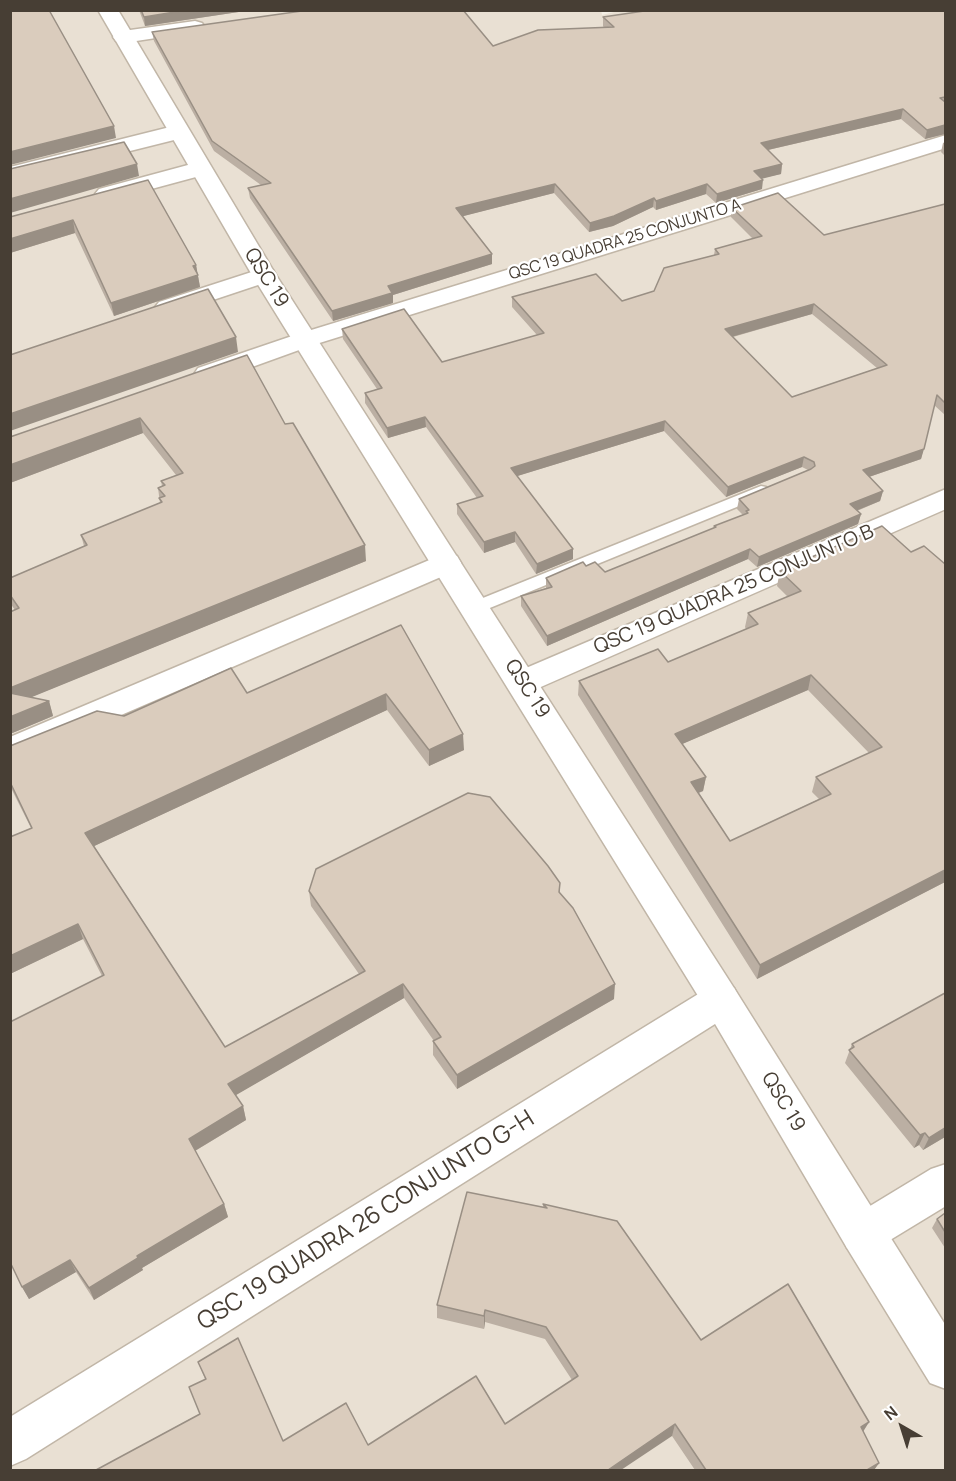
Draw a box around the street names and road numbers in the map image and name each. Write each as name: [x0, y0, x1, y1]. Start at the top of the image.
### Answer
street label: QSC 19 QUADRA 25 CONJUNTO A: [507, 195, 743, 285]
street label: QSC 19: [239, 244, 293, 312]
street label: QSC 19 QUADRA 25 CONJUNTO B: [590, 520, 878, 660]
street label: QSC 19: [499, 655, 555, 723]
street label: QSC 19: [756, 1068, 810, 1136]
street label: QSC 19 QUADRA 26 CONJUNTO G-H: [192, 1105, 540, 1337]

